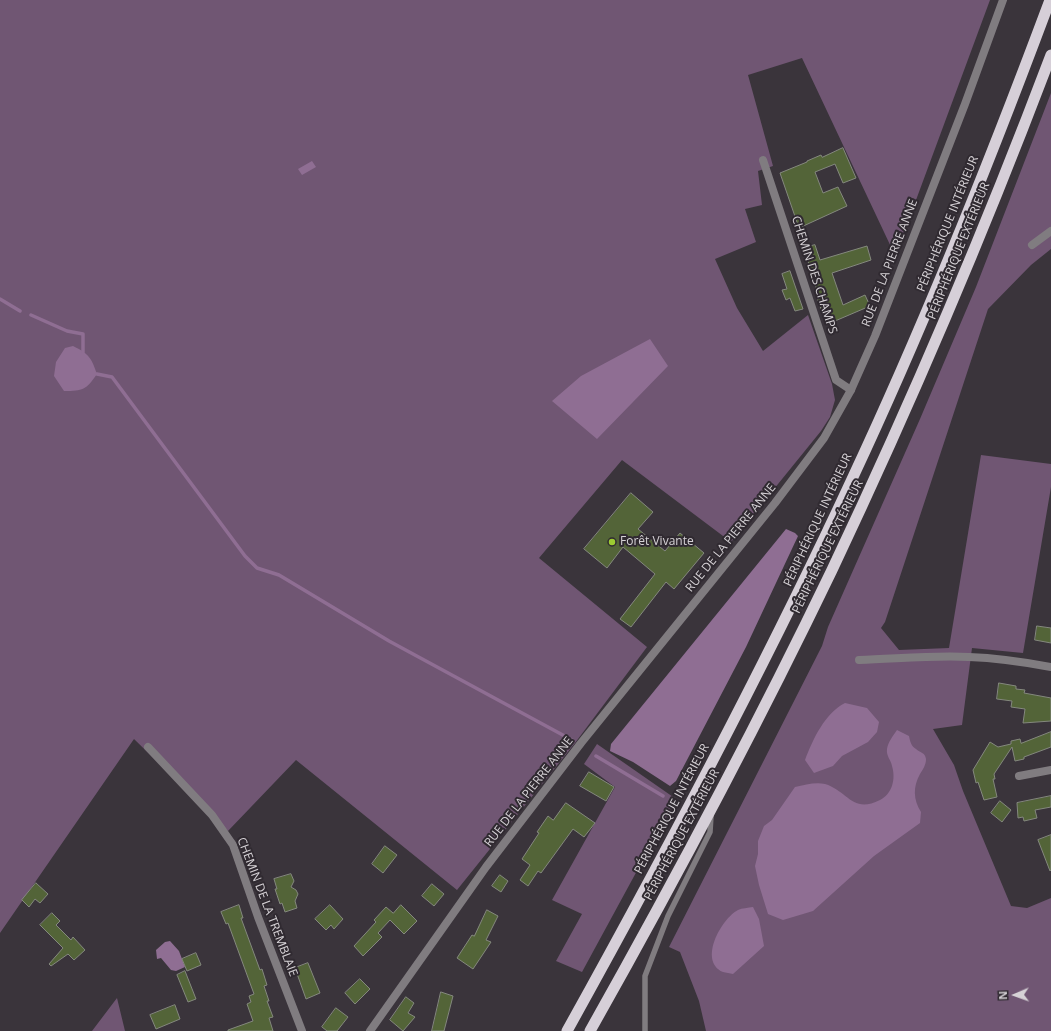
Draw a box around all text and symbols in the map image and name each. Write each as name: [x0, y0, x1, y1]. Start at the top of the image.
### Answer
street label: PÉRIPHÉRIQUE INTÉRIEUR: [914, 154, 982, 294]
street label: PÉRIPHÉRIQUE EXTÉRIEUR: [925, 180, 993, 322]
street label: RUE DE LA PIERRE ANNE: [859, 197, 921, 329]
street label: CHEMIN DES CHAMPS: [788, 214, 840, 336]
street label: PÉRIPHÉRIQUE INTÉRIEUR: [781, 451, 855, 589]
street label: PÉRIPHÉRIQUE EXTÉRIEUR: [789, 478, 867, 616]
street label: RUE DE LA PIERRE ANNE: [683, 481, 779, 595]
place label: Forêt Vivante: [620, 535, 694, 549]
marker: Forêt Vivante: [607, 537, 617, 547]
street label: RUE DE LA PIERRE ANNE: [482, 734, 576, 850]
street label: PÉRIPHÉRIQUE INTÉRIEUR: [632, 741, 712, 877]
street label: PÉRIPHÉRIQUE EXTÉRIEUR: [641, 767, 723, 903]
street label: CHEMIN DE LA TREMBLAIE: [234, 835, 300, 979]
north arrow: [995, 975, 1035, 1015]
text: N: [995, 991, 1010, 1000]

